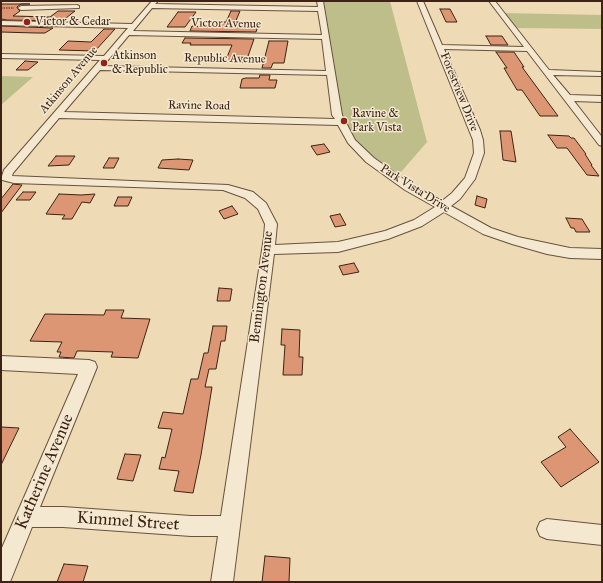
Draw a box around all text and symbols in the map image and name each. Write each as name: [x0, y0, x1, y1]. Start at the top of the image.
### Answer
place label: Victor & Cedar: [35, 15, 111, 29]
street label: Victor Avenue: [191, 16, 261, 32]
marker: Victor & Cedar: [22, 17, 32, 27]
street label: Atkinson Avenue: [37, 44, 101, 116]
place label: Atkinson & Republic: [112, 49, 168, 77]
street label: Forestview Drive: [437, 50, 481, 134]
street label: Republic Avenue: [184, 51, 266, 67]
marker: Atkinson & Republic: [99, 58, 109, 68]
street label: Ravine Road: [168, 98, 230, 114]
place label: Ravine & Park Vista: [352, 107, 402, 135]
marker: Ravine & Park Vista: [339, 116, 349, 126]
street label: Park Vista Drive: [377, 162, 453, 216]
street label: Bennington Avenue: [247, 230, 277, 344]
street label: Katherine Avenue: [11, 411, 79, 533]
street label: Kimmel Street: [76, 508, 180, 536]

